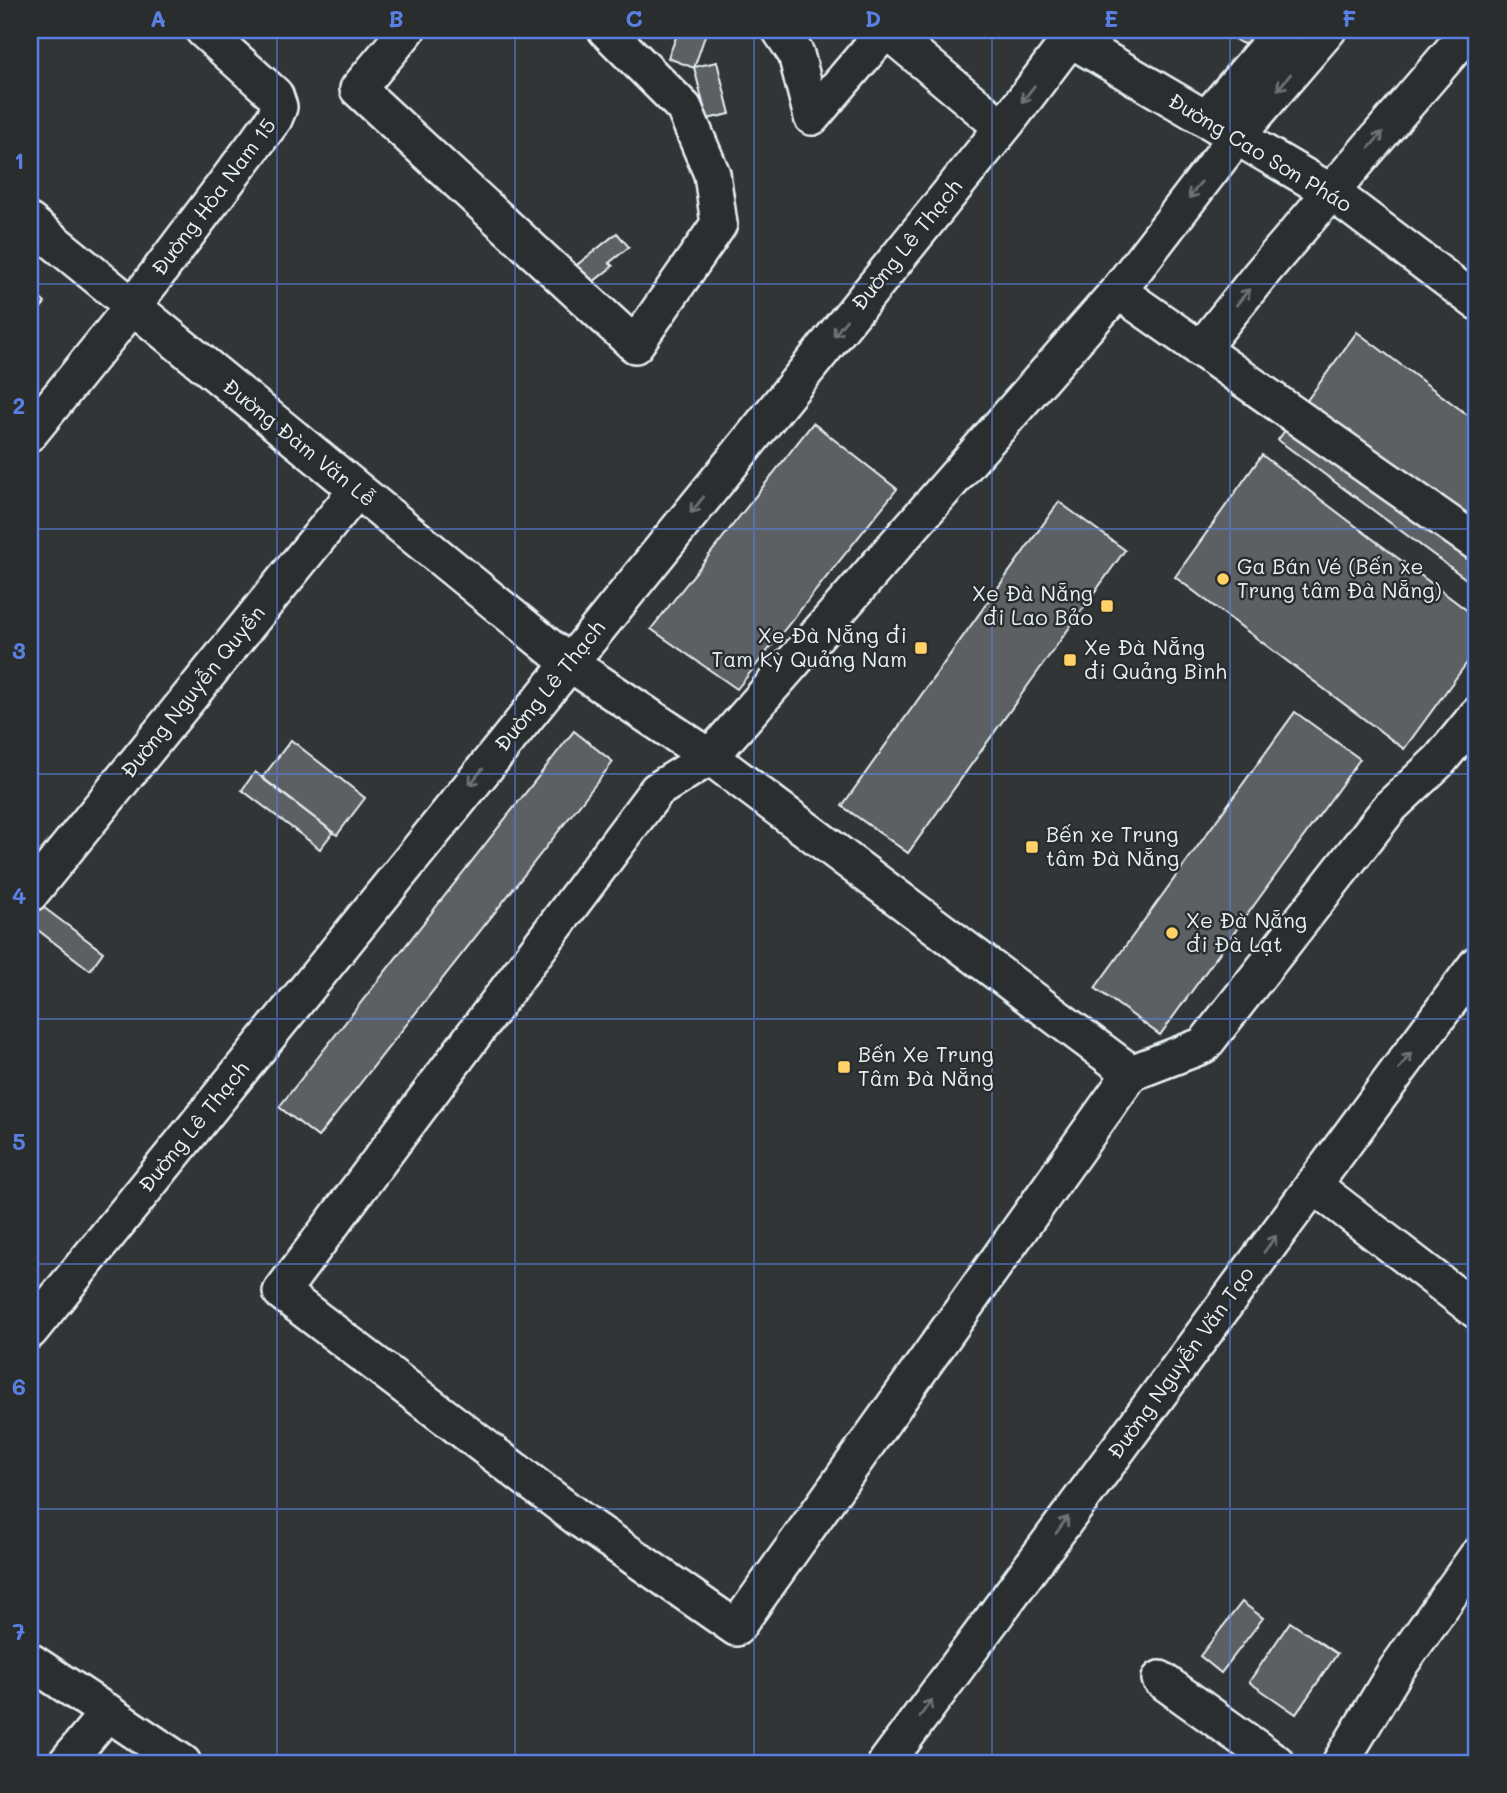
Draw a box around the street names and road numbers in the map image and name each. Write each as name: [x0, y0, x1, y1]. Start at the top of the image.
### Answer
street label: Đường Cao Sơn Pháo: [1164, 86, 1358, 217]
street label: Đường Hòa Nam 15: [145, 112, 281, 280]
street label: Đường Lê Thạch: [845, 173, 967, 315]
street label: Đường Đàm Văn Lễ: [218, 372, 382, 512]
street label: Đường Nguyễn Quyền: [114, 599, 270, 783]
street label: Đường Lê Thạch: [488, 614, 610, 756]
street label: Đường Lê Thạch: [132, 1055, 254, 1197]
street label: Đường Nguyễn Văn Tạo: [1101, 1261, 1259, 1464]

